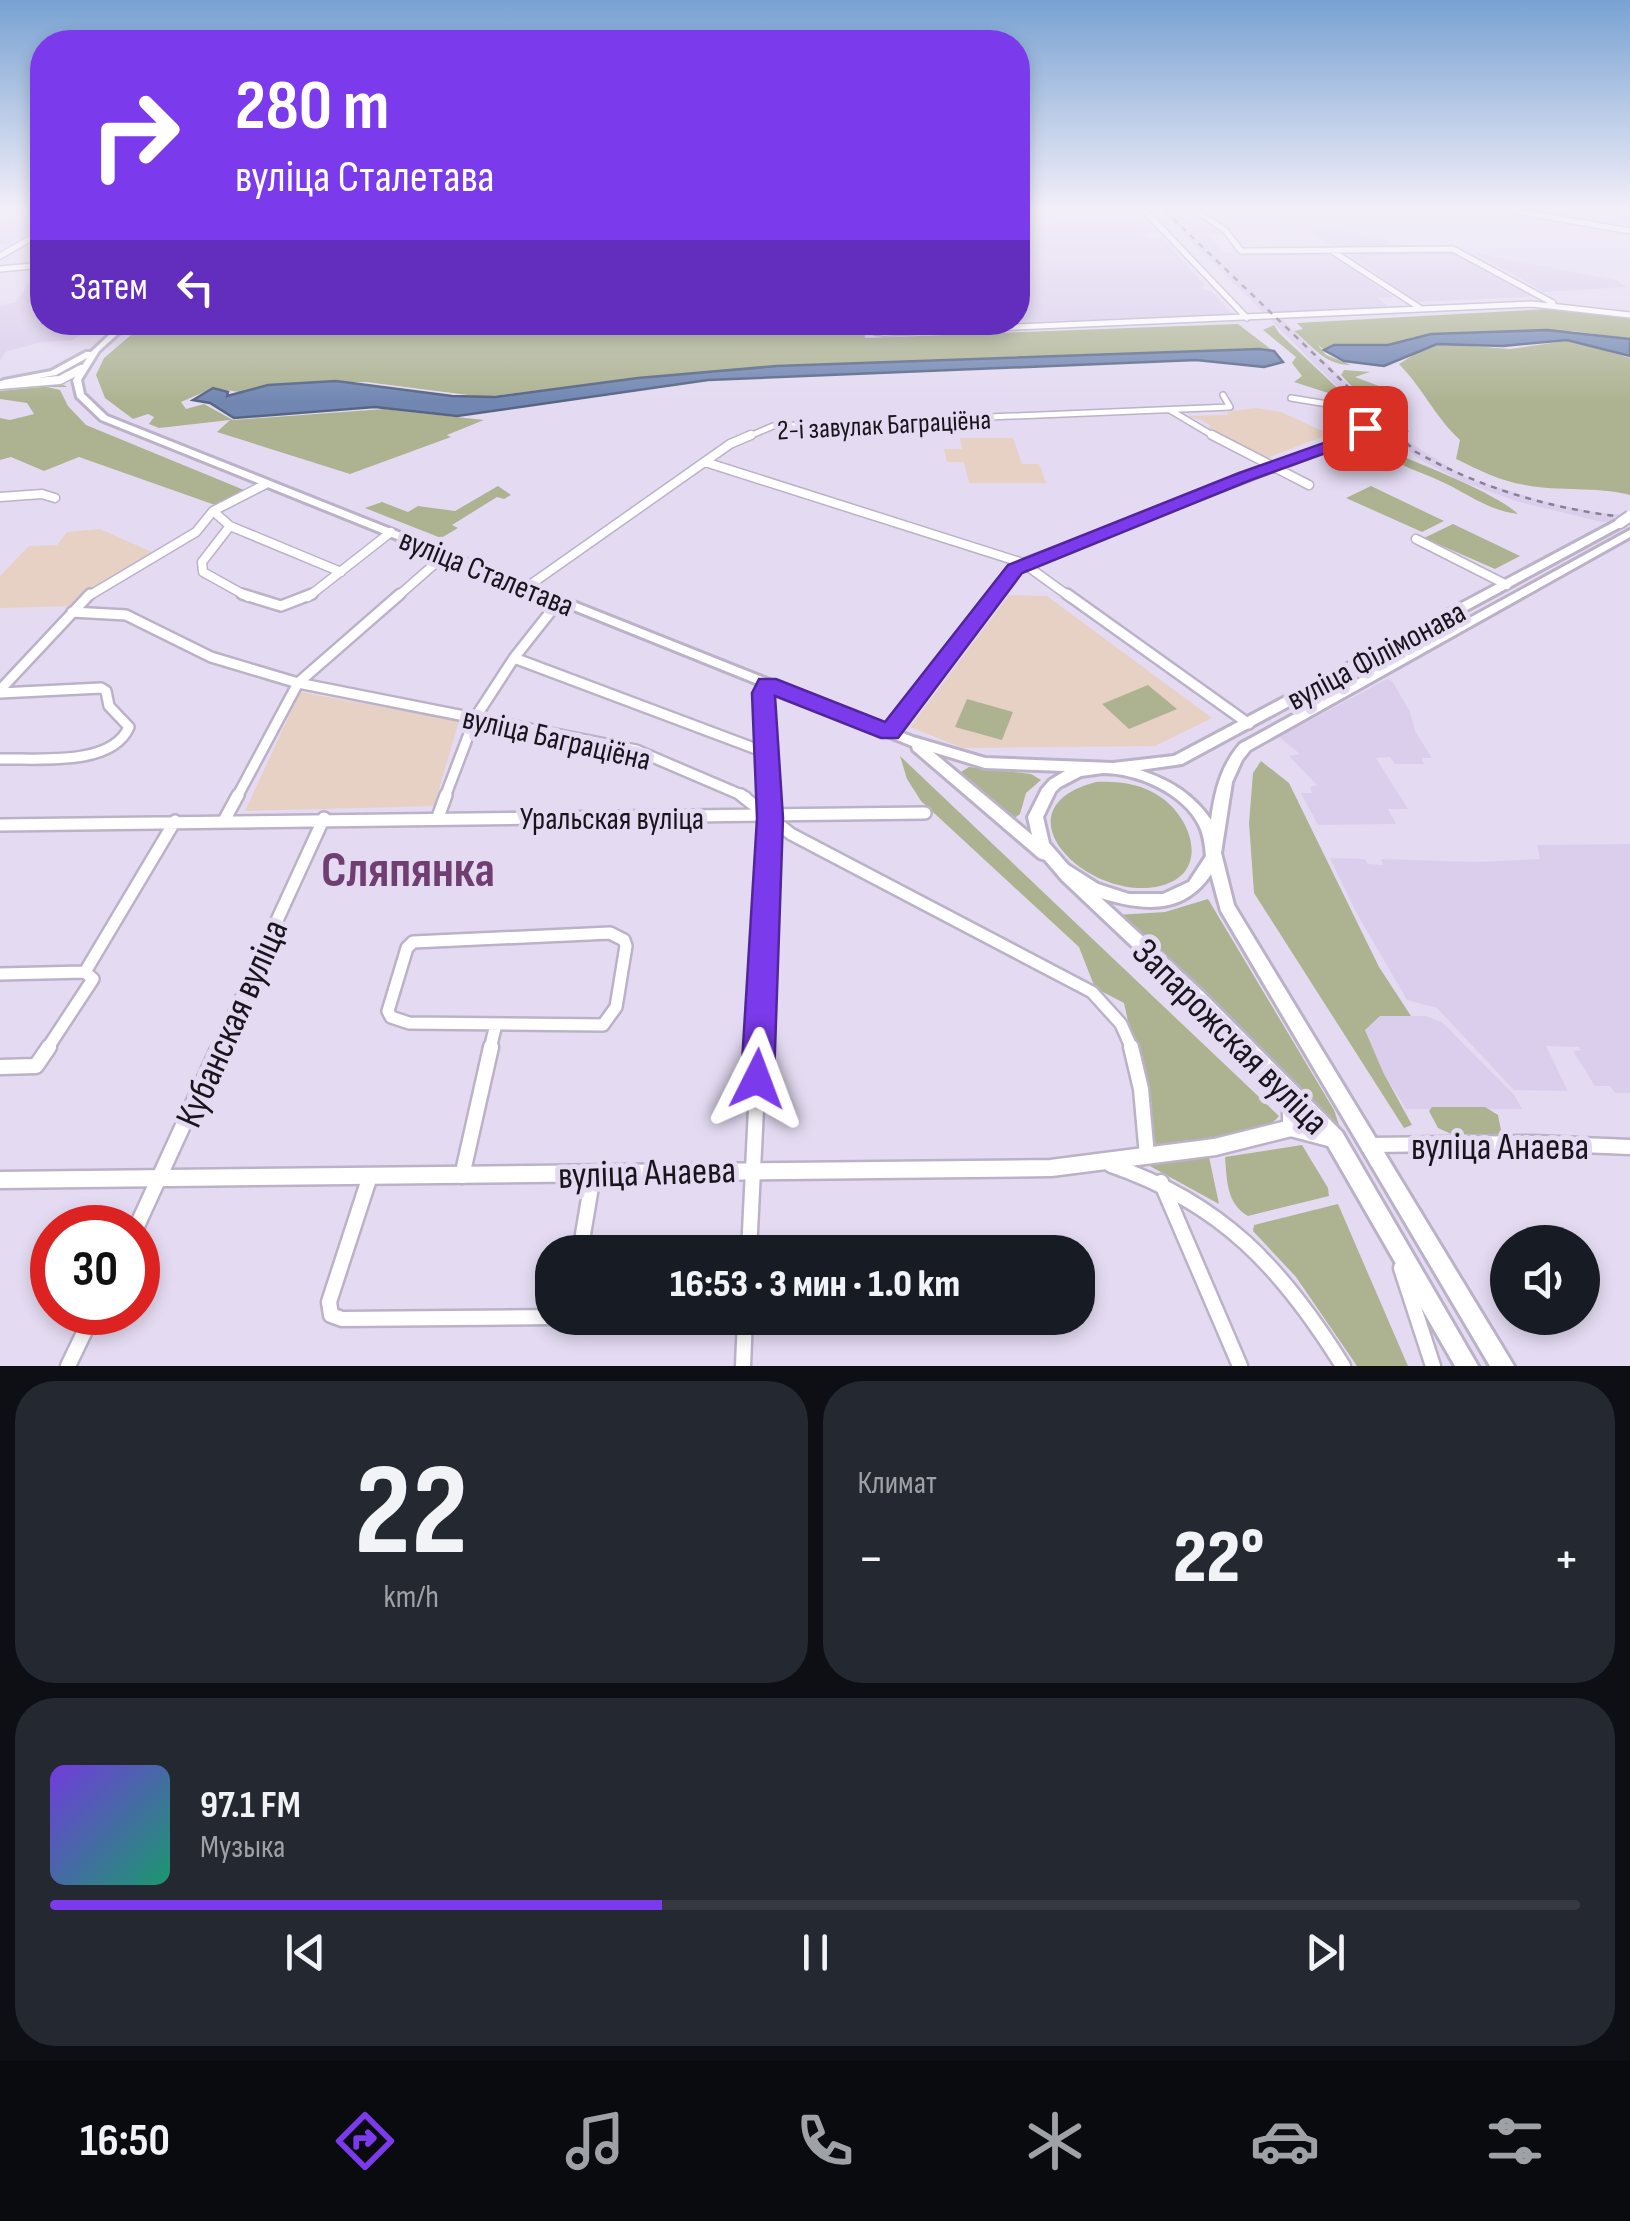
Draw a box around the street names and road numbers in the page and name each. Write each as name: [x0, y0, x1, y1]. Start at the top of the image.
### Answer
street label: 2-і завулак Баграціёна: [776, 403, 992, 448]
street label: вуліца Сталетава: [394, 521, 579, 626]
street label: вуліца Філімонава: [1281, 593, 1473, 720]
street label: вуліца Баграціёна: [459, 699, 655, 780]
street label: Уральская вуліца: [520, 800, 704, 839]
street label: Кубанская вуліца: [167, 913, 298, 1134]
street label: Запарожская вуліца: [1123, 930, 1337, 1144]
street label: вуліца Анаева: [1411, 1125, 1589, 1170]
street label: вуліца Анаева: [557, 1148, 737, 1199]

